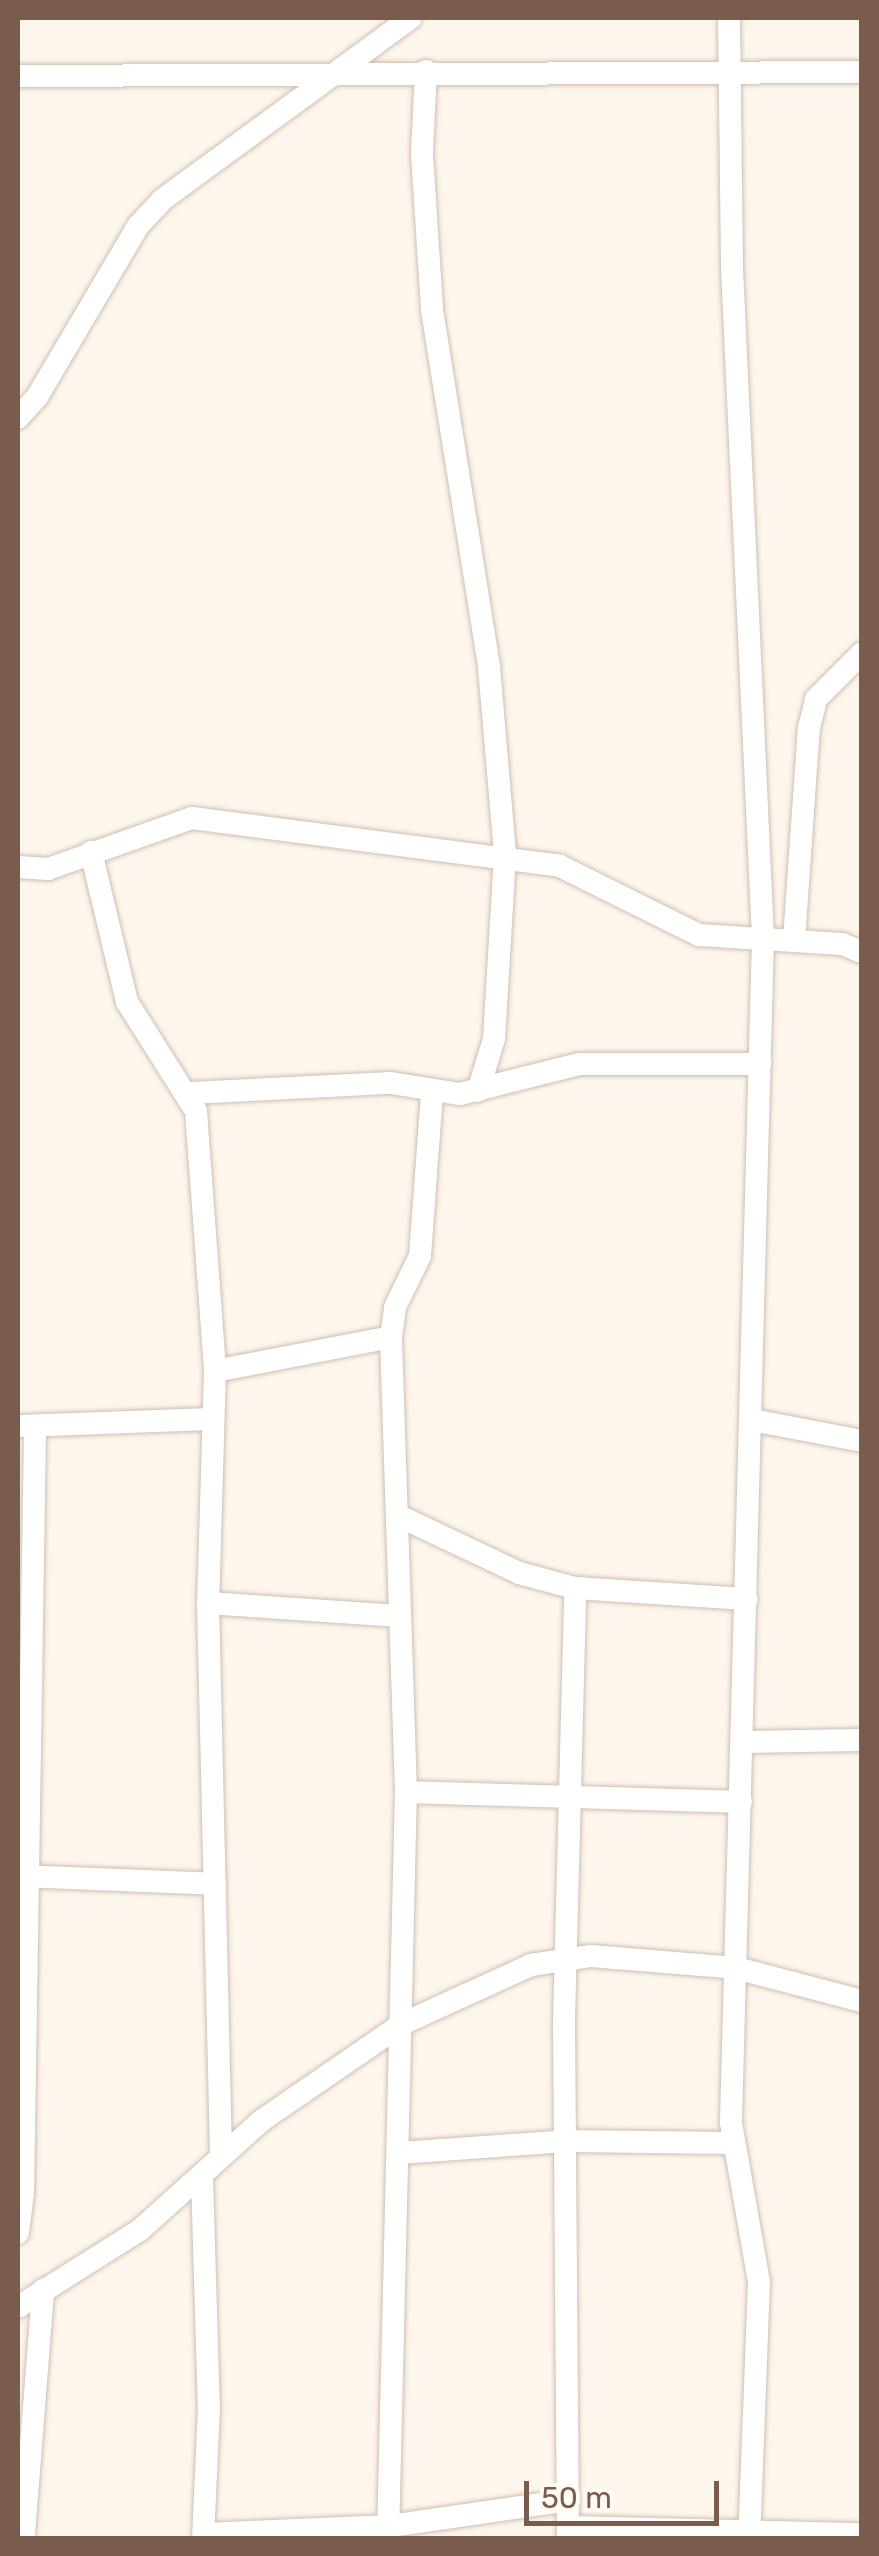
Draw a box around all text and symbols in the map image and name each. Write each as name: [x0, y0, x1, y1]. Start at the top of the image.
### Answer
scale bar: [529, 2461, 724, 2523]
text: 50 m: [541, 2480, 612, 2516]

